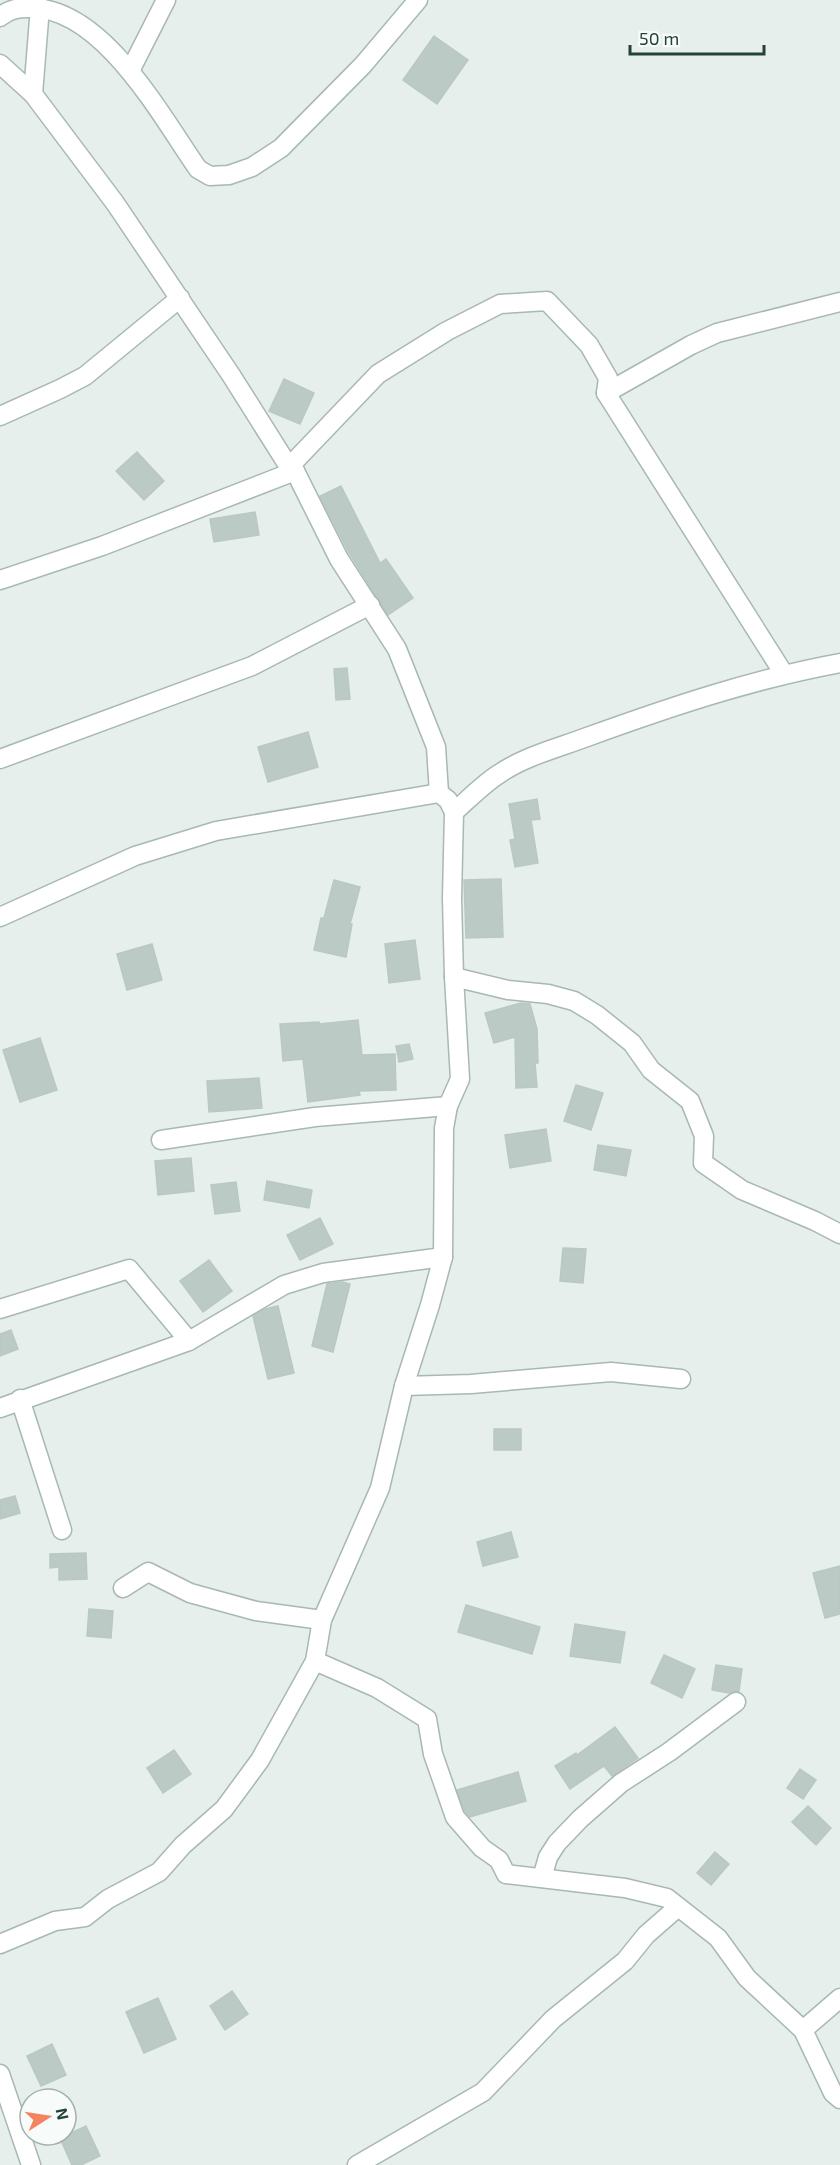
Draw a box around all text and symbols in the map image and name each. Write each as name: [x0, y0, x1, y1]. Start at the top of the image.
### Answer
scale bar: [630, 18, 764, 56]
text: 50 m: [639, 27, 679, 49]
north arrow: [18, 2087, 78, 2147]
text: N: [53, 2106, 74, 2121]

